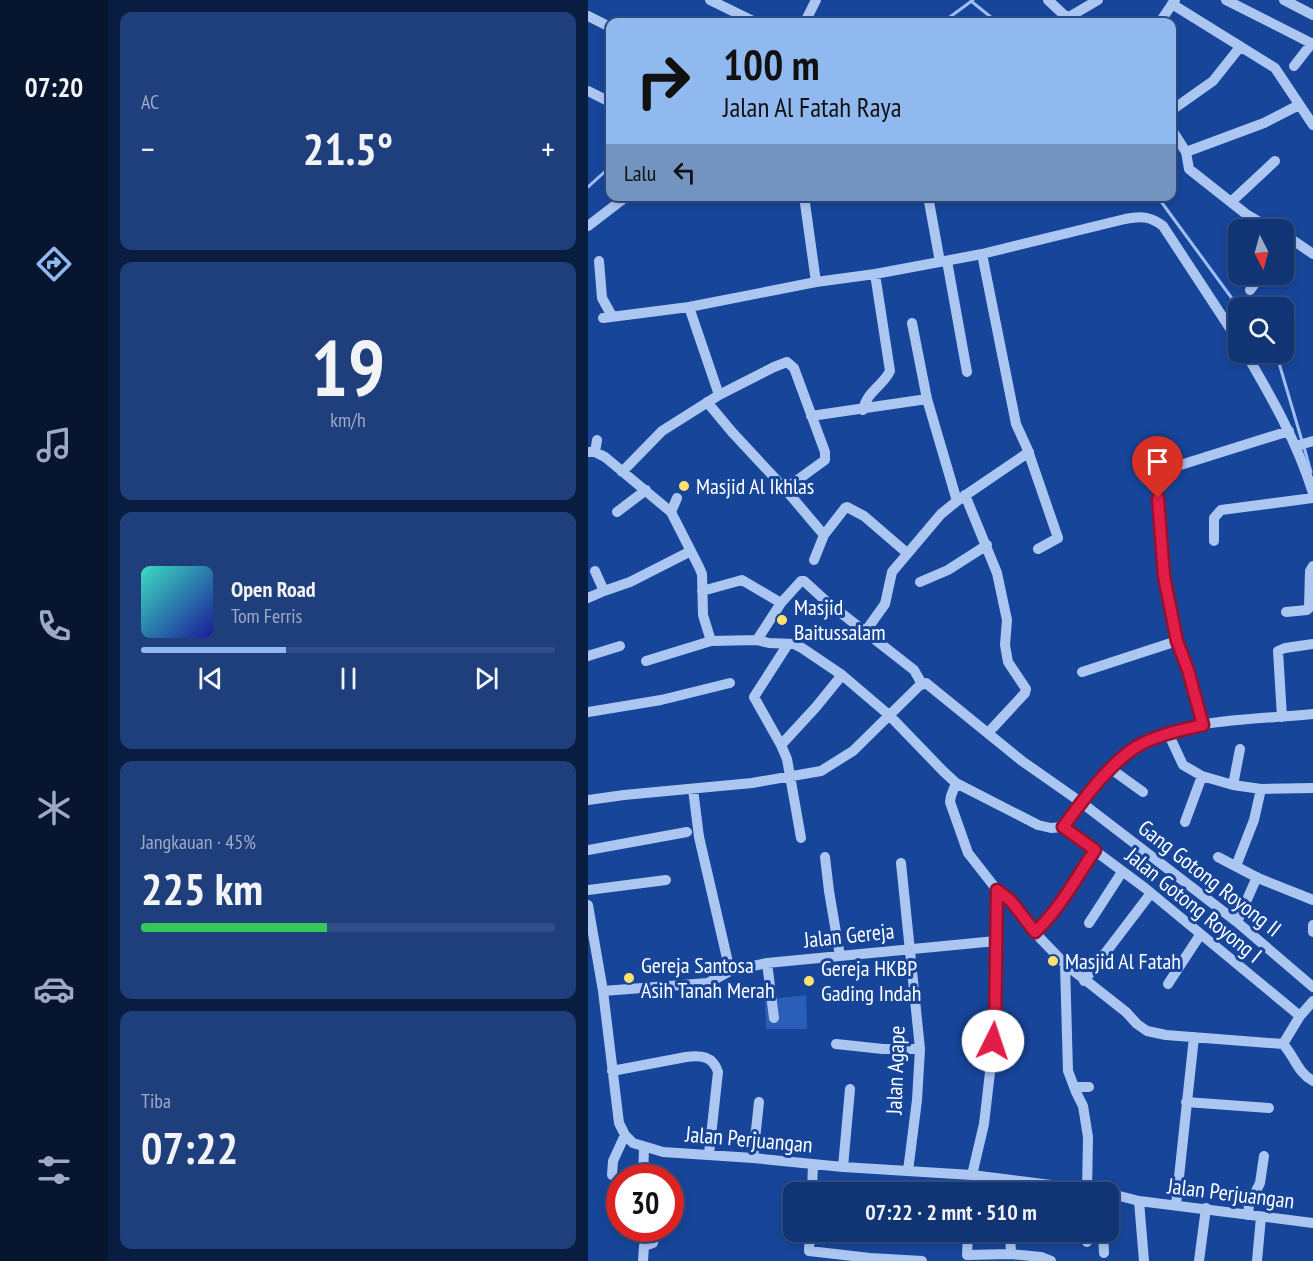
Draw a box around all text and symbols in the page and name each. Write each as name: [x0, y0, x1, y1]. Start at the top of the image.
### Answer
text: 100 m: [723, 37, 820, 92]
icon: right: [624, 42, 702, 120]
text: 07:20: [25, 70, 83, 104]
text: AC: [141, 89, 159, 115]
text: Jalan Al Fatah Raya: [723, 90, 902, 124]
text: 21.5°: [303, 119, 393, 177]
text: −: [141, 127, 155, 170]
text: +: [541, 127, 555, 170]
icon: left: [668, 156, 701, 189]
text: Lalu: [624, 159, 656, 187]
north arrow: [1228, 219, 1294, 285]
map controls: [1228, 219, 1294, 363]
icon: directions: [33, 243, 75, 285]
button: search: [1228, 297, 1294, 363]
text: 19: [311, 317, 385, 418]
text: km/h: [330, 407, 366, 433]
icon: music: [33, 424, 75, 466]
pin: [1132, 436, 1183, 498]
icon: arrive: [1141, 445, 1174, 478]
place label: Masjid Al Ikhlas: [696, 472, 814, 500]
marker: Masjid Al Ikhlas: [677, 479, 691, 493]
text: Open Road: [231, 575, 316, 603]
place label: Masjid Baitussalam: [794, 593, 885, 646]
text: Tom Ferris: [231, 603, 302, 629]
icon: phone: [33, 605, 75, 647]
marker: Masjid Baitussalam: [775, 613, 789, 627]
icon: previous: [194, 662, 227, 695]
icon: pause: [332, 662, 365, 695]
icon: next: [470, 662, 503, 695]
icon: climate: [33, 787, 75, 829]
street label: Gang Gotong Royong II: [1133, 813, 1287, 943]
text: Jangkauan · 45%: [141, 829, 256, 855]
street label: Jalan Gotong Royong I: [1119, 841, 1268, 969]
text: 225 km: [141, 859, 263, 917]
street label: Jalan Gereja: [801, 916, 896, 954]
place label: Masjid Al Fatah: [1065, 947, 1181, 975]
place label: Gereja Santosa Asih Tanah Merah: [641, 951, 775, 1004]
place label: Gereja HKBP Gading Indah: [821, 954, 922, 1007]
marker: Masjid Al Fatah: [1046, 954, 1060, 968]
icon: car: [33, 968, 75, 1010]
marker: Gereja Santosa Asih Tanah Merah: [622, 971, 636, 985]
marker: Gereja HKBP Gading Indah: [802, 974, 816, 988]
position arrow: [961, 1009, 1025, 1073]
street label: Jalan Agape: [879, 1025, 911, 1116]
text: Tiba: [141, 1088, 171, 1114]
text: 07:22: [141, 1118, 238, 1176]
street label: Jalan Perjuangan: [683, 1119, 814, 1159]
icon: filters: [33, 1149, 75, 1191]
speed limit sign: 30: [606, 1164, 684, 1242]
street label: Jalan Perjuangan: [1165, 1171, 1296, 1215]
text: 07:22 · 2 mnt · 510 m: [865, 1198, 1037, 1226]

